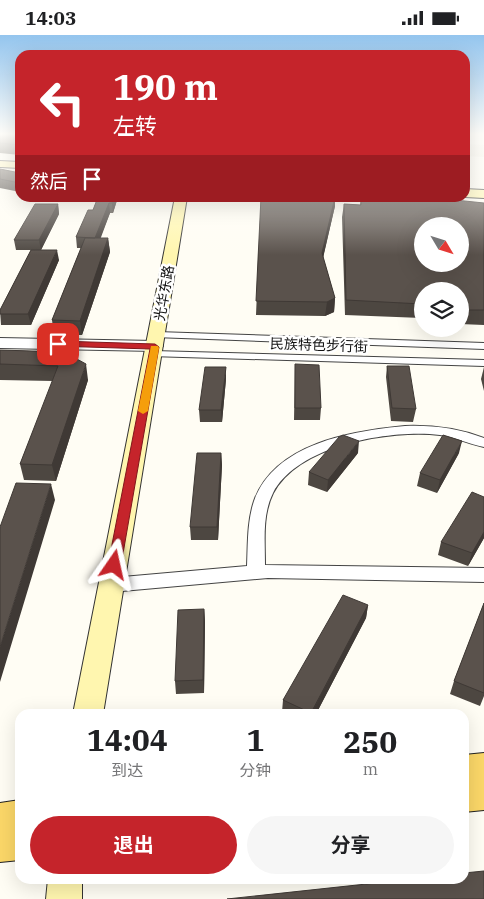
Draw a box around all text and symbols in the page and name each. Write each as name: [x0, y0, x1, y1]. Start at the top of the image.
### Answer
text: 14:03: [25, 6, 76, 30]
text: 190 m: [113, 64, 218, 110]
icon: left: [30, 70, 95, 135]
text: 左转: [113, 111, 157, 140]
icon: arrive: [78, 165, 106, 193]
text: 然后: [30, 169, 68, 193]
north arrow: [414, 217, 469, 273]
map controls: [414, 217, 469, 337]
street label: 光华东路: [150, 264, 178, 322]
button: layers: [414, 282, 469, 337]
pin: [37, 323, 79, 365]
icon: arrive: [44, 330, 72, 358]
street label: 民族特色步行街: [270, 334, 368, 356]
position arrow: [87, 538, 139, 590]
text: 14:04: [87, 720, 168, 759]
text: 1: [247, 720, 265, 759]
text: 250: [343, 722, 397, 761]
text: m: [363, 759, 378, 779]
text: 到达: [111, 760, 143, 780]
text: 分钟: [240, 760, 272, 780]
button: 退出: [30, 816, 237, 874]
button: 分享: [247, 816, 454, 874]

